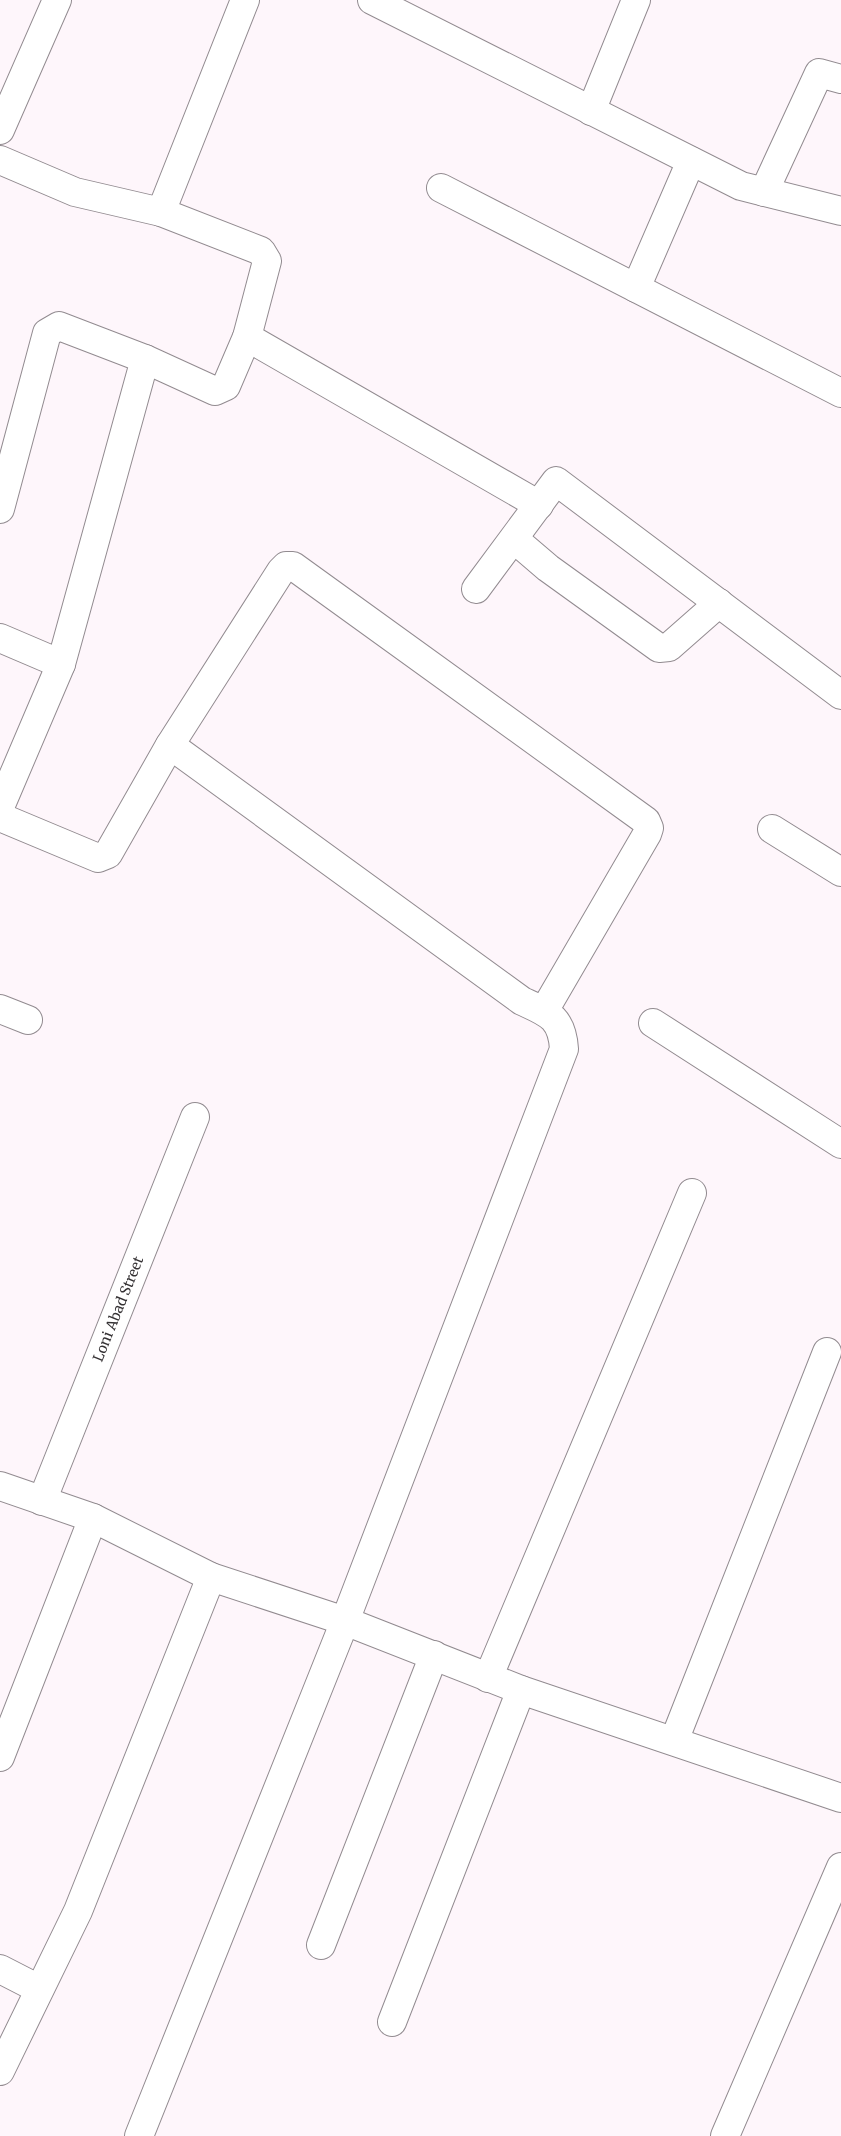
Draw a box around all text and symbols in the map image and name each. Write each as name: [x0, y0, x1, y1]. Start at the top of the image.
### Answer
street label: Loni Abad Street: [89, 1253, 147, 1364]

